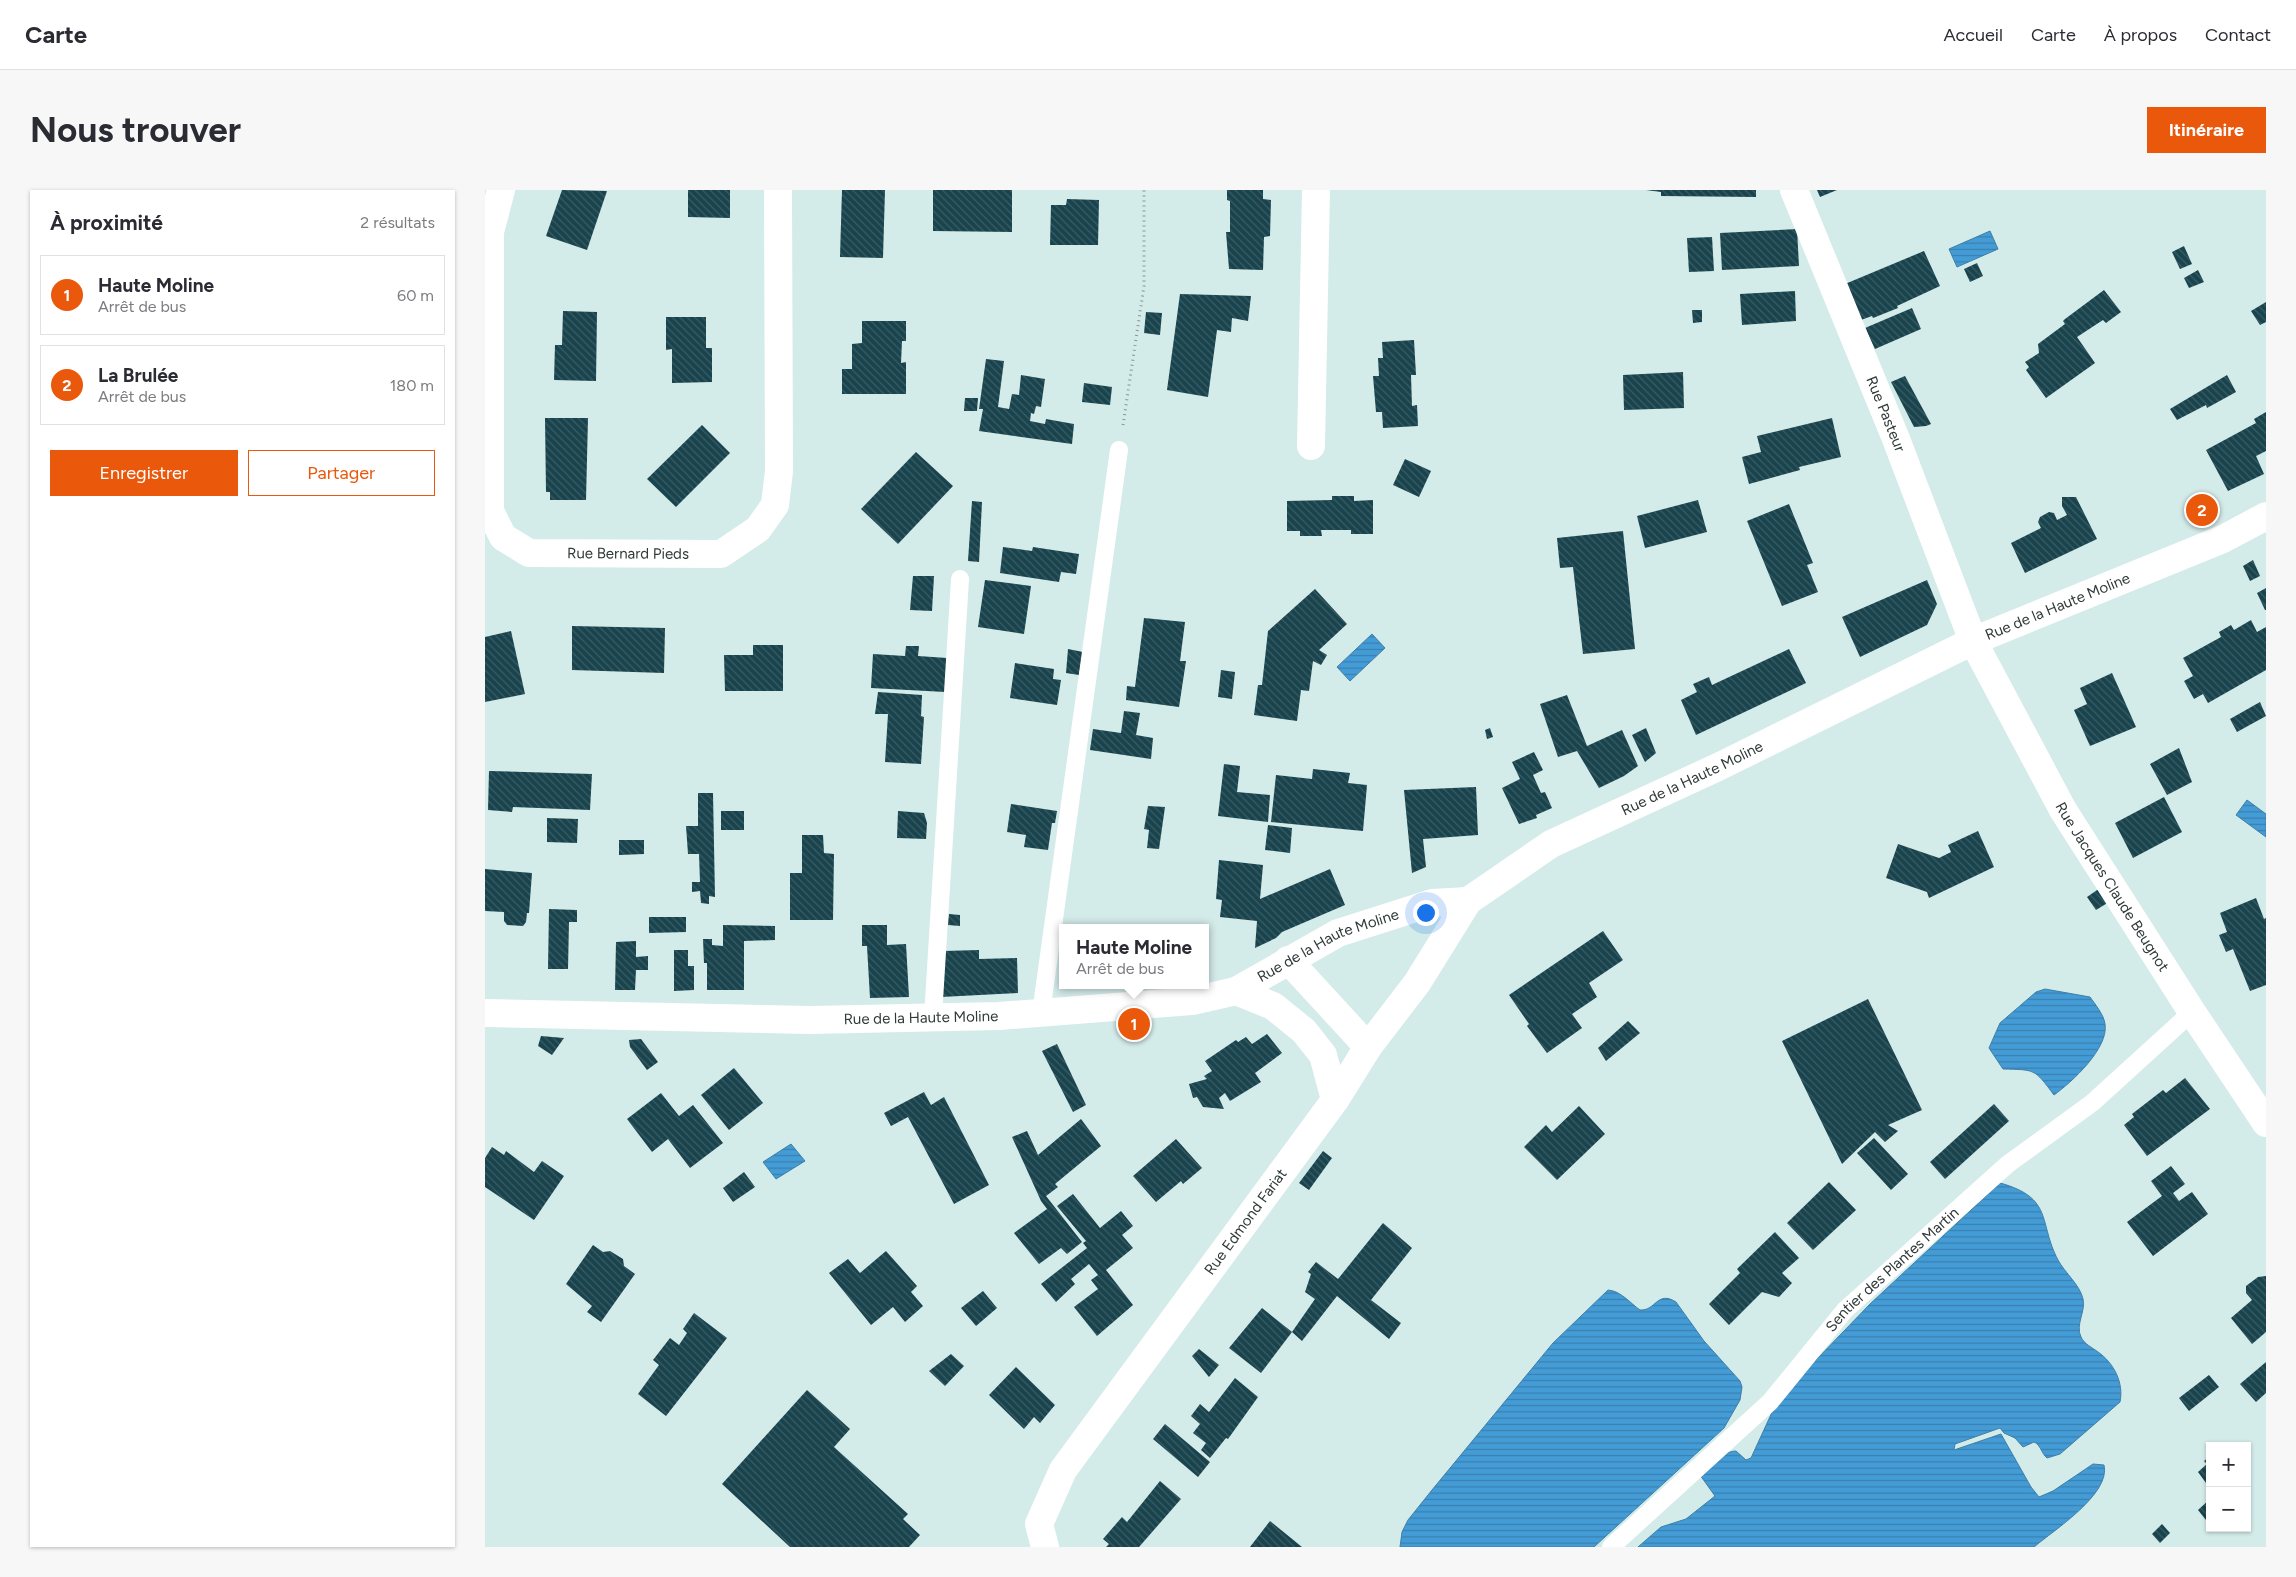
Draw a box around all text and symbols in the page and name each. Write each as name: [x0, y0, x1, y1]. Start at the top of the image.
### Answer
text: Carte: [25, 20, 87, 49]
text: Accueil: [1943, 24, 2003, 46]
text: Carte: [2031, 24, 2076, 46]
text: À propos: [2104, 24, 2177, 46]
text: Contact: [2205, 24, 2271, 46]
button: Itinéraire: [2147, 107, 2266, 153]
text: Nous trouver: [30, 109, 241, 151]
text: À proximité: [50, 210, 163, 235]
text: 2 résultats: [360, 213, 435, 232]
text: Haute Moline: [98, 274, 214, 297]
text: 1: [64, 286, 70, 305]
text: 60 m: [397, 286, 434, 305]
text: Arrêt de bus: [98, 297, 186, 316]
text: La Brulée: [98, 364, 178, 387]
street label: Rue Pasteur: [1862, 373, 1909, 454]
text: 2: [62, 376, 72, 395]
text: 180 m: [390, 376, 434, 395]
text: Arrêt de bus: [98, 387, 186, 406]
button: Enregistrer: [50, 450, 238, 496]
button: Partager: [248, 450, 435, 496]
pin: 2: [2186, 491, 2218, 529]
street label: Rue Bernard Pieds: [567, 544, 689, 563]
street label: Rue de la Haute Moline: [1982, 569, 2133, 644]
street label: Rue de la Haute Moline: [1618, 737, 1766, 819]
street label: Rue Jacques Claude Beugnot: [2052, 799, 2173, 975]
your location: [1413, 900, 1439, 926]
street label: Rue de la Haute Moline: [1254, 905, 1401, 986]
popup: [1059, 924, 1209, 989]
text: Haute Moline: [1076, 936, 1192, 959]
text: Arrêt de bus: [1076, 959, 1164, 978]
pin: 1: [1118, 1005, 1150, 1043]
street label: Rue de la Haute Moline: [843, 1007, 998, 1028]
street label: Rue Edmond Fariat: [1201, 1165, 1291, 1278]
street label: Sentier des Plantes Martin: [1822, 1203, 1963, 1335]
map controls: [2206, 1442, 2251, 1532]
button: +: [2206, 1442, 2251, 1487]
button: −: [2206, 1487, 2251, 1532]

